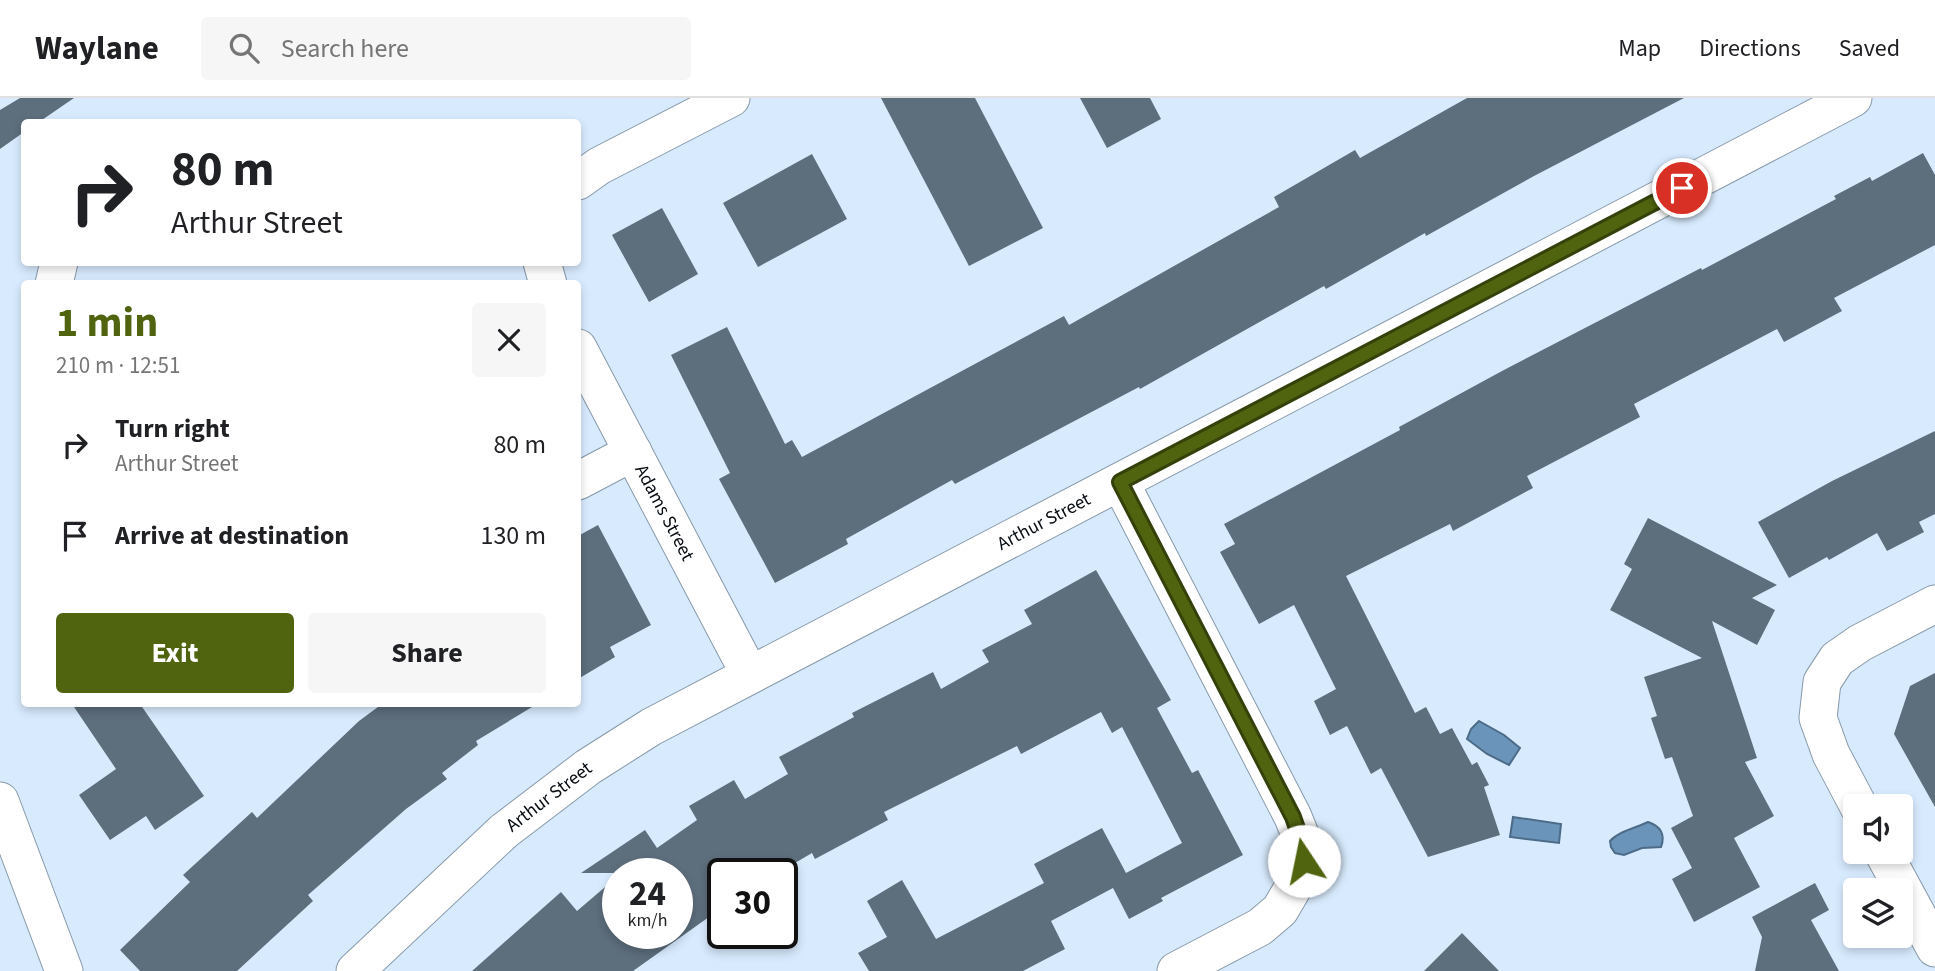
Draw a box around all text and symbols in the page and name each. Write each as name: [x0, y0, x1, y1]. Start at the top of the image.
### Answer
search box: [201, 17, 691, 80]
text: Waylane: [35, 25, 159, 72]
icon: search: [225, 29, 263, 67]
text: Search here: [281, 30, 409, 67]
text: Map: [1618, 31, 1661, 66]
text: Directions: [1699, 31, 1801, 66]
text: Saved: [1839, 31, 1900, 66]
text: 80 m: [171, 135, 275, 205]
icon: right: [56, 147, 147, 238]
pin: [1652, 158, 1712, 218]
icon: arrive: [1663, 169, 1701, 207]
text: Arthur Street: [171, 200, 343, 246]
text: 1 min: [56, 293, 158, 353]
button: close: [472, 303, 546, 377]
text: 210 m · 12:51: [56, 349, 180, 382]
text: Turn right: [115, 410, 230, 447]
icon: right: [56, 426, 94, 464]
text: 80 m: [493, 426, 546, 463]
text: Arthur Street: [115, 447, 238, 480]
street label: Adams Street: [628, 460, 701, 566]
street label: Arthur Street: [992, 486, 1096, 557]
icon: arrive: [56, 517, 94, 555]
text: Arrive at destination: [115, 517, 349, 554]
text: 130 m: [480, 517, 546, 554]
button: Exit: [56, 613, 294, 693]
button: Share: [308, 613, 546, 693]
street label: Arthur Street: [500, 755, 598, 838]
map controls: [1843, 794, 1913, 948]
button: sound: [1843, 794, 1913, 864]
position arrow: [1267, 824, 1341, 898]
speed limit sign: 30: [707, 858, 798, 949]
text: 24: [629, 869, 666, 919]
button: layers: [1843, 878, 1913, 948]
text: km/h: [628, 908, 667, 933]

